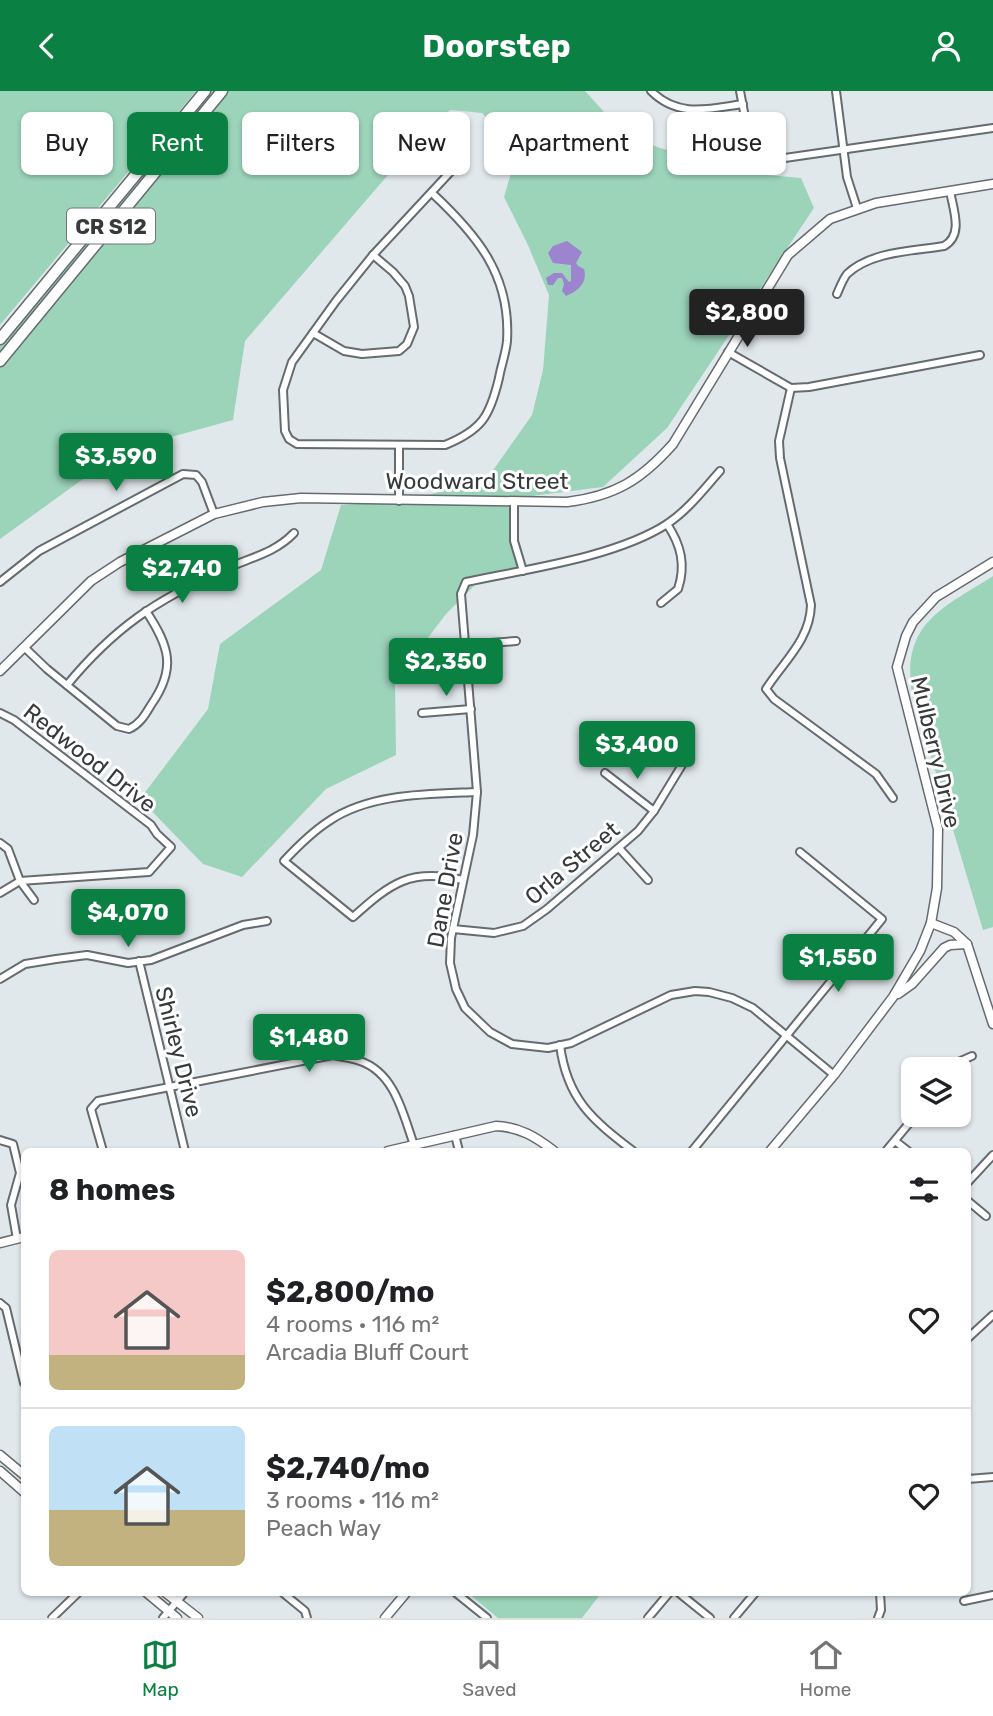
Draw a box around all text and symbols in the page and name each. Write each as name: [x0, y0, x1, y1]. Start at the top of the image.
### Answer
icon: back: [28, 27, 66, 65]
text: Doorstep: [422, 27, 571, 65]
icon: person: [927, 27, 965, 65]
chip: Buy: [21, 112, 113, 175]
chip: Rent: [127, 112, 228, 175]
chip: Filters: [242, 112, 359, 175]
chip: New: [373, 112, 470, 175]
chip: Apartment: [484, 112, 653, 175]
chip: House: [667, 112, 786, 175]
road number: CR S12: [67, 209, 155, 243]
pin: $2,800: [690, 289, 804, 349]
text: $2,800: [705, 298, 789, 326]
pin: $3,590: [59, 433, 173, 493]
text: $3,590: [75, 442, 157, 470]
street label: Woodward Street: [385, 467, 569, 495]
pin: $2,740: [125, 545, 239, 605]
text: $2,740: [142, 554, 222, 582]
pin: $2,350: [389, 639, 503, 698]
text: $2,350: [405, 647, 487, 675]
street label: Mulberry Drive: [905, 673, 967, 831]
street label: Redwood Drive: [18, 697, 162, 819]
pin: $3,400: [580, 721, 694, 781]
text: $3,400: [595, 730, 679, 758]
street label: Orla Street: [519, 815, 625, 911]
street label: Dane Drive: [421, 830, 469, 950]
pin: $4,070: [71, 889, 185, 949]
text: $4,070: [87, 898, 169, 926]
pin: $1,550: [781, 935, 895, 994]
text: $1,550: [799, 943, 877, 971]
street label: Shirley Drive: [149, 984, 209, 1120]
pin: $1,480: [252, 1014, 366, 1074]
text: $1,480: [269, 1023, 349, 1051]
map controls: [901, 1057, 971, 1127]
button: layers: [901, 1057, 971, 1127]
icon: filters: [905, 1171, 943, 1209]
text: 8 homes: [49, 1172, 175, 1208]
text: $2,800/mo: [266, 1274, 435, 1310]
icon: home: [105, 1278, 189, 1362]
icon: heart: [905, 1301, 943, 1339]
text: 4 rooms · 116 m²: [266, 1310, 439, 1338]
text: Arcadia Bluff Court: [266, 1338, 469, 1366]
text: $2,740/mo: [266, 1450, 430, 1486]
icon: home: [105, 1454, 189, 1538]
icon: heart: [905, 1477, 943, 1515]
text: 3 rooms · 116 m²: [266, 1486, 439, 1514]
text: Peach Way: [266, 1514, 381, 1542]
tab: Map: [141, 1636, 179, 1701]
tab: Saved: [462, 1636, 517, 1701]
tab: Home: [800, 1636, 852, 1701]

